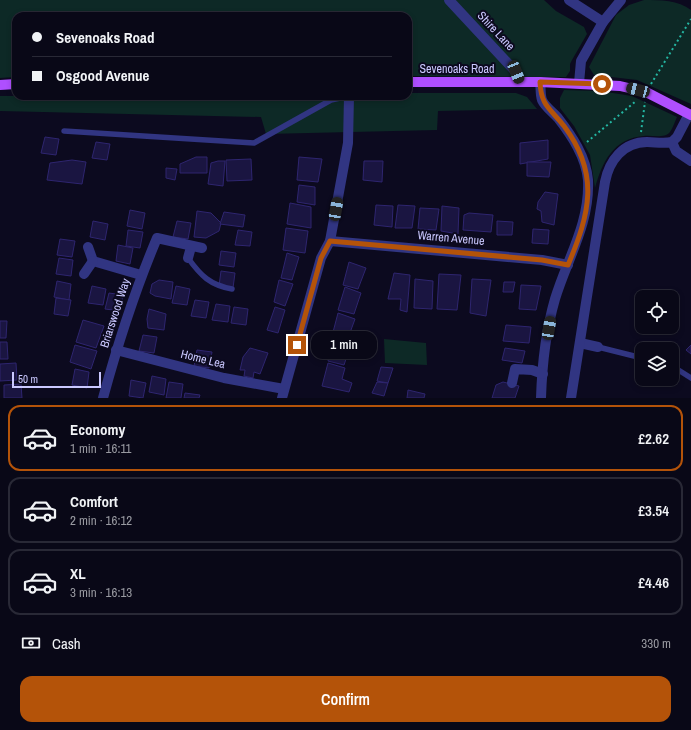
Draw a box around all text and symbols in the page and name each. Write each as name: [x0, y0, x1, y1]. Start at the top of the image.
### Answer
street label: Shire Lane: [474, 8, 518, 54]
text: Sevenoaks Road: [56, 27, 154, 48]
car: [506, 59, 526, 85]
street label: Sevenoaks Road: [420, 61, 494, 77]
text: Osgood Avenue: [56, 65, 149, 86]
route start: [593, 75, 611, 93]
car: [625, 81, 651, 99]
car: [328, 196, 344, 222]
street label: Warren Avenue: [417, 227, 485, 249]
street label: Briarswood Way: [96, 276, 134, 350]
map controls: [635, 290, 679, 386]
button: locate: [635, 290, 679, 334]
car: [541, 315, 557, 341]
callout: 1 min: [311, 331, 377, 359]
route end: [288, 336, 306, 354]
text: 1 min: [330, 336, 358, 353]
button: layers: [635, 342, 679, 386]
street label: Home Lea: [179, 346, 227, 372]
scale bar: [12, 370, 101, 389]
text: 50 m: [18, 372, 38, 386]
text: Economy: [70, 419, 125, 440]
icon: car: [22, 420, 58, 456]
text: £2.62: [638, 428, 669, 449]
text: 1 min · 16:11: [70, 440, 131, 457]
text: Comfort: [70, 491, 118, 512]
icon: car: [22, 492, 58, 528]
text: £3.54: [638, 500, 669, 521]
text: 2 min · 16:12: [70, 512, 132, 529]
text: XL: [70, 563, 86, 584]
icon: car: [22, 564, 58, 600]
text: £4.46: [638, 572, 669, 593]
text: 3 min · 16:13: [70, 584, 132, 601]
icon: cash: [20, 632, 42, 654]
text: Cash: [52, 633, 81, 654]
text: 330 m: [641, 635, 671, 652]
button: Confirm: [20, 676, 671, 722]

